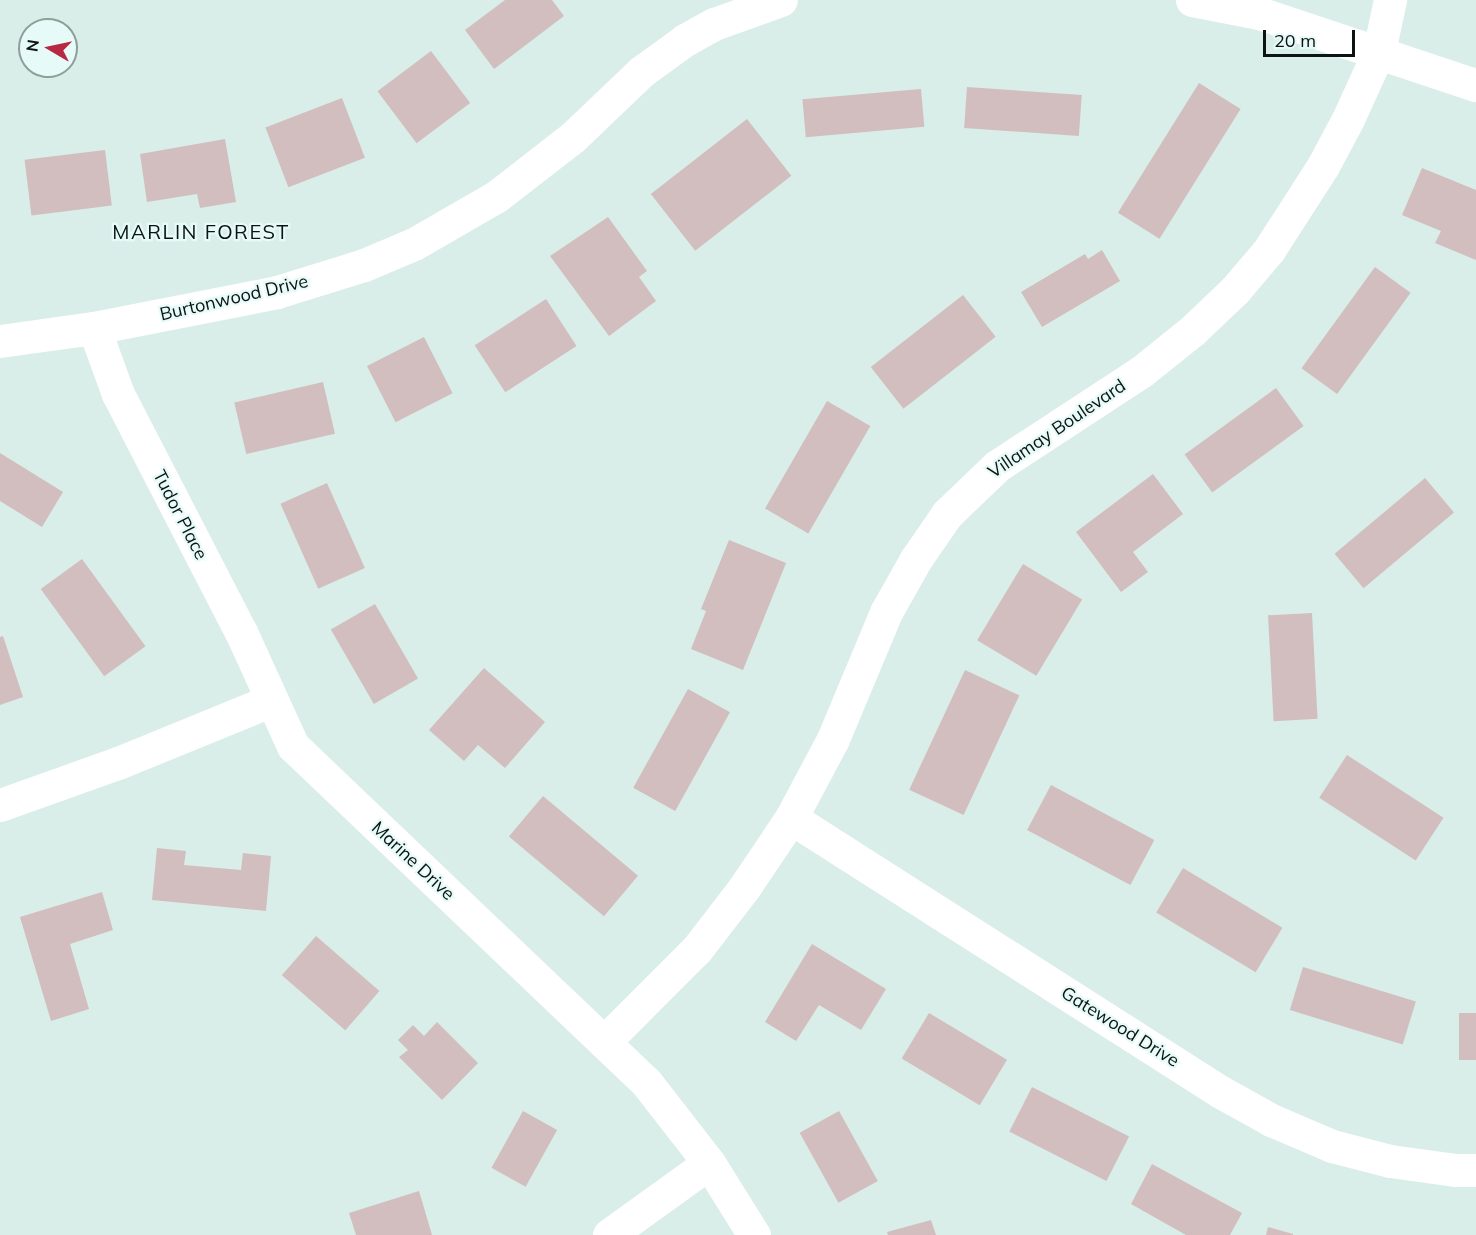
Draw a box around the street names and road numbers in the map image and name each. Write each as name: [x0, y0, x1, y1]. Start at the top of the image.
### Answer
street label: Burtonwood Drive: [158, 270, 310, 326]
street label: Villamay Boulevard: [984, 375, 1130, 483]
street label: Tudor Place: [148, 467, 212, 563]
street label: Marine Drive: [367, 817, 459, 905]
street label: Gatewood Drive: [1057, 982, 1183, 1072]

